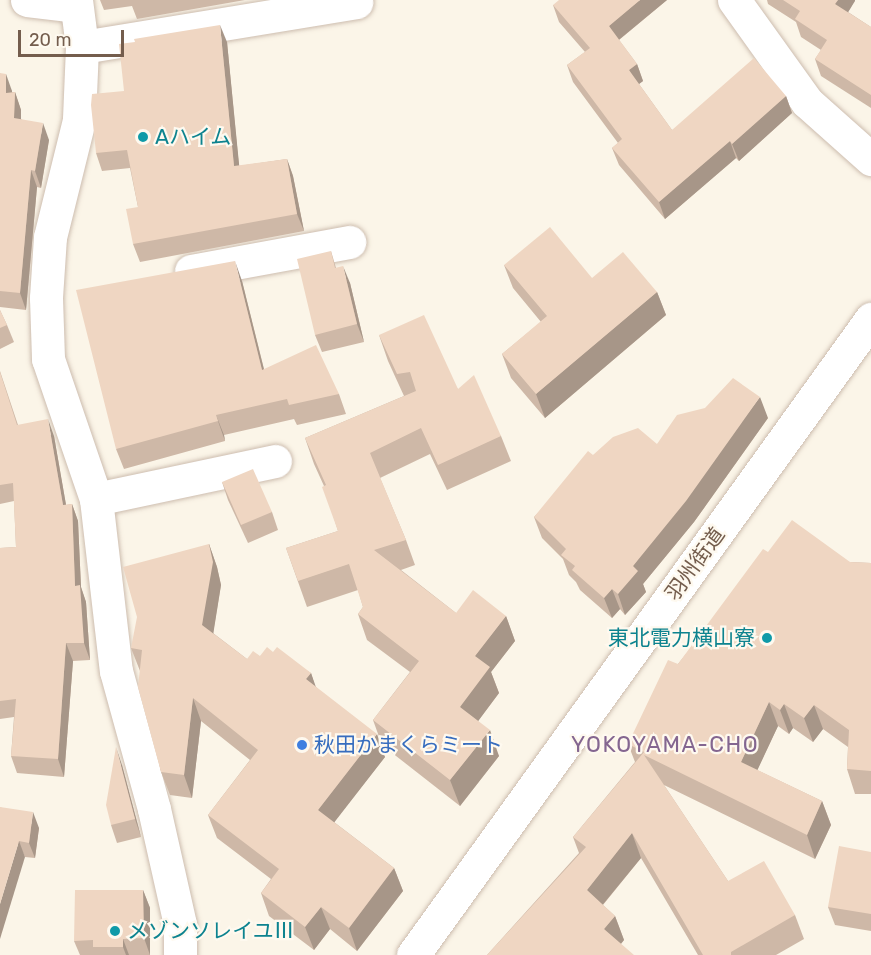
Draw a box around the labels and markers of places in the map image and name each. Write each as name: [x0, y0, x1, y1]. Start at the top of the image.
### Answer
place label: Aハイム: [155, 124, 232, 150]
marker: Aハイム: [136, 130, 150, 144]
place label: 東北電力横山寮: [608, 625, 755, 651]
marker: 東北電力横山寮: [760, 631, 774, 645]
place label: 秋田かまくらミート: [314, 732, 503, 758]
marker: 秋田かまくらミート: [295, 738, 309, 752]
place label: メゾンソレイユⅢ: [127, 918, 295, 944]
marker: メゾンソレイユⅢ: [108, 924, 122, 938]

